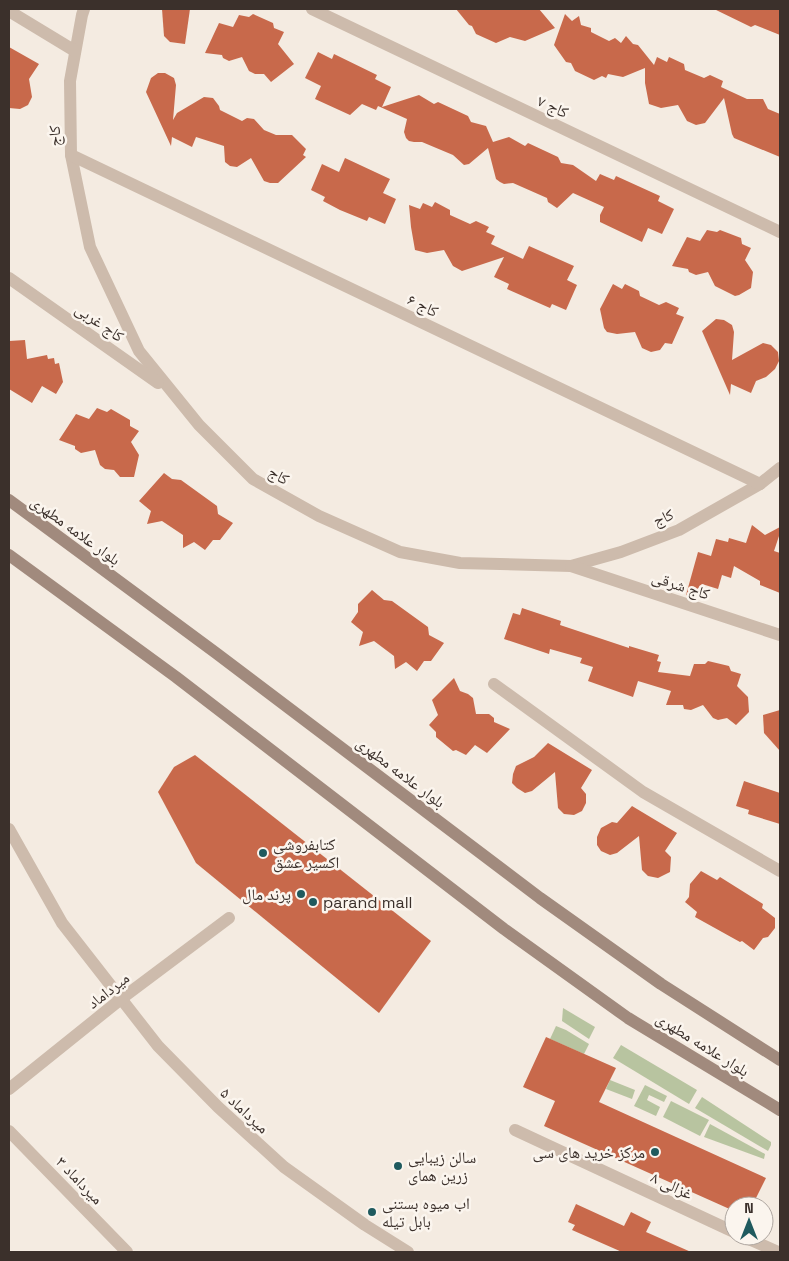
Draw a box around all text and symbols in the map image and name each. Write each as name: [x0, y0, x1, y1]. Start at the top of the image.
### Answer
street label: کاج ۷: [534, 90, 572, 123]
street label: کاج: [44, 125, 65, 147]
street label: کاج ۶: [404, 289, 442, 322]
street label: کاج غربی: [71, 298, 129, 347]
street label: کاج: [264, 461, 293, 490]
street label: بلوار علامه مطهری: [27, 491, 125, 570]
street label: کاج: [649, 504, 677, 531]
street label: کاج شرقی: [649, 566, 713, 605]
street label: بلوار علامه مطهری: [352, 732, 449, 813]
place label: کتابفروشی اکسیر عشق: [273, 834, 339, 873]
marker: کتابفروشی اکسیر عشق: [257, 847, 269, 859]
place label: پرند مال: [242, 884, 291, 905]
marker: پرند مال: [295, 888, 307, 900]
place label: parand mall: [323, 892, 413, 913]
marker: parand mall: [307, 896, 319, 908]
street label: میرداماد: [83, 967, 134, 1013]
street label: بلوار علامه مطهری: [652, 1007, 753, 1081]
street label: میرداماد ۵: [216, 1082, 273, 1138]
place label: مرکز خرید های سی: [533, 1142, 645, 1163]
marker: مرکز خرید های سی: [649, 1146, 661, 1158]
place label: سالن زیبایی زرین همای: [408, 1147, 476, 1186]
street label: میرداماد ۳: [52, 1152, 108, 1209]
marker: سالن زیبایی زرین همای: [392, 1160, 404, 1172]
street label: غزالی ۸: [647, 1167, 696, 1204]
place label: اب میوه بستنی بابل تیله: [382, 1193, 470, 1232]
north arrow: [724, 1196, 774, 1246]
text: N: [744, 1199, 754, 1217]
marker: اب میوه بستنی بابل تیله: [366, 1206, 378, 1218]

